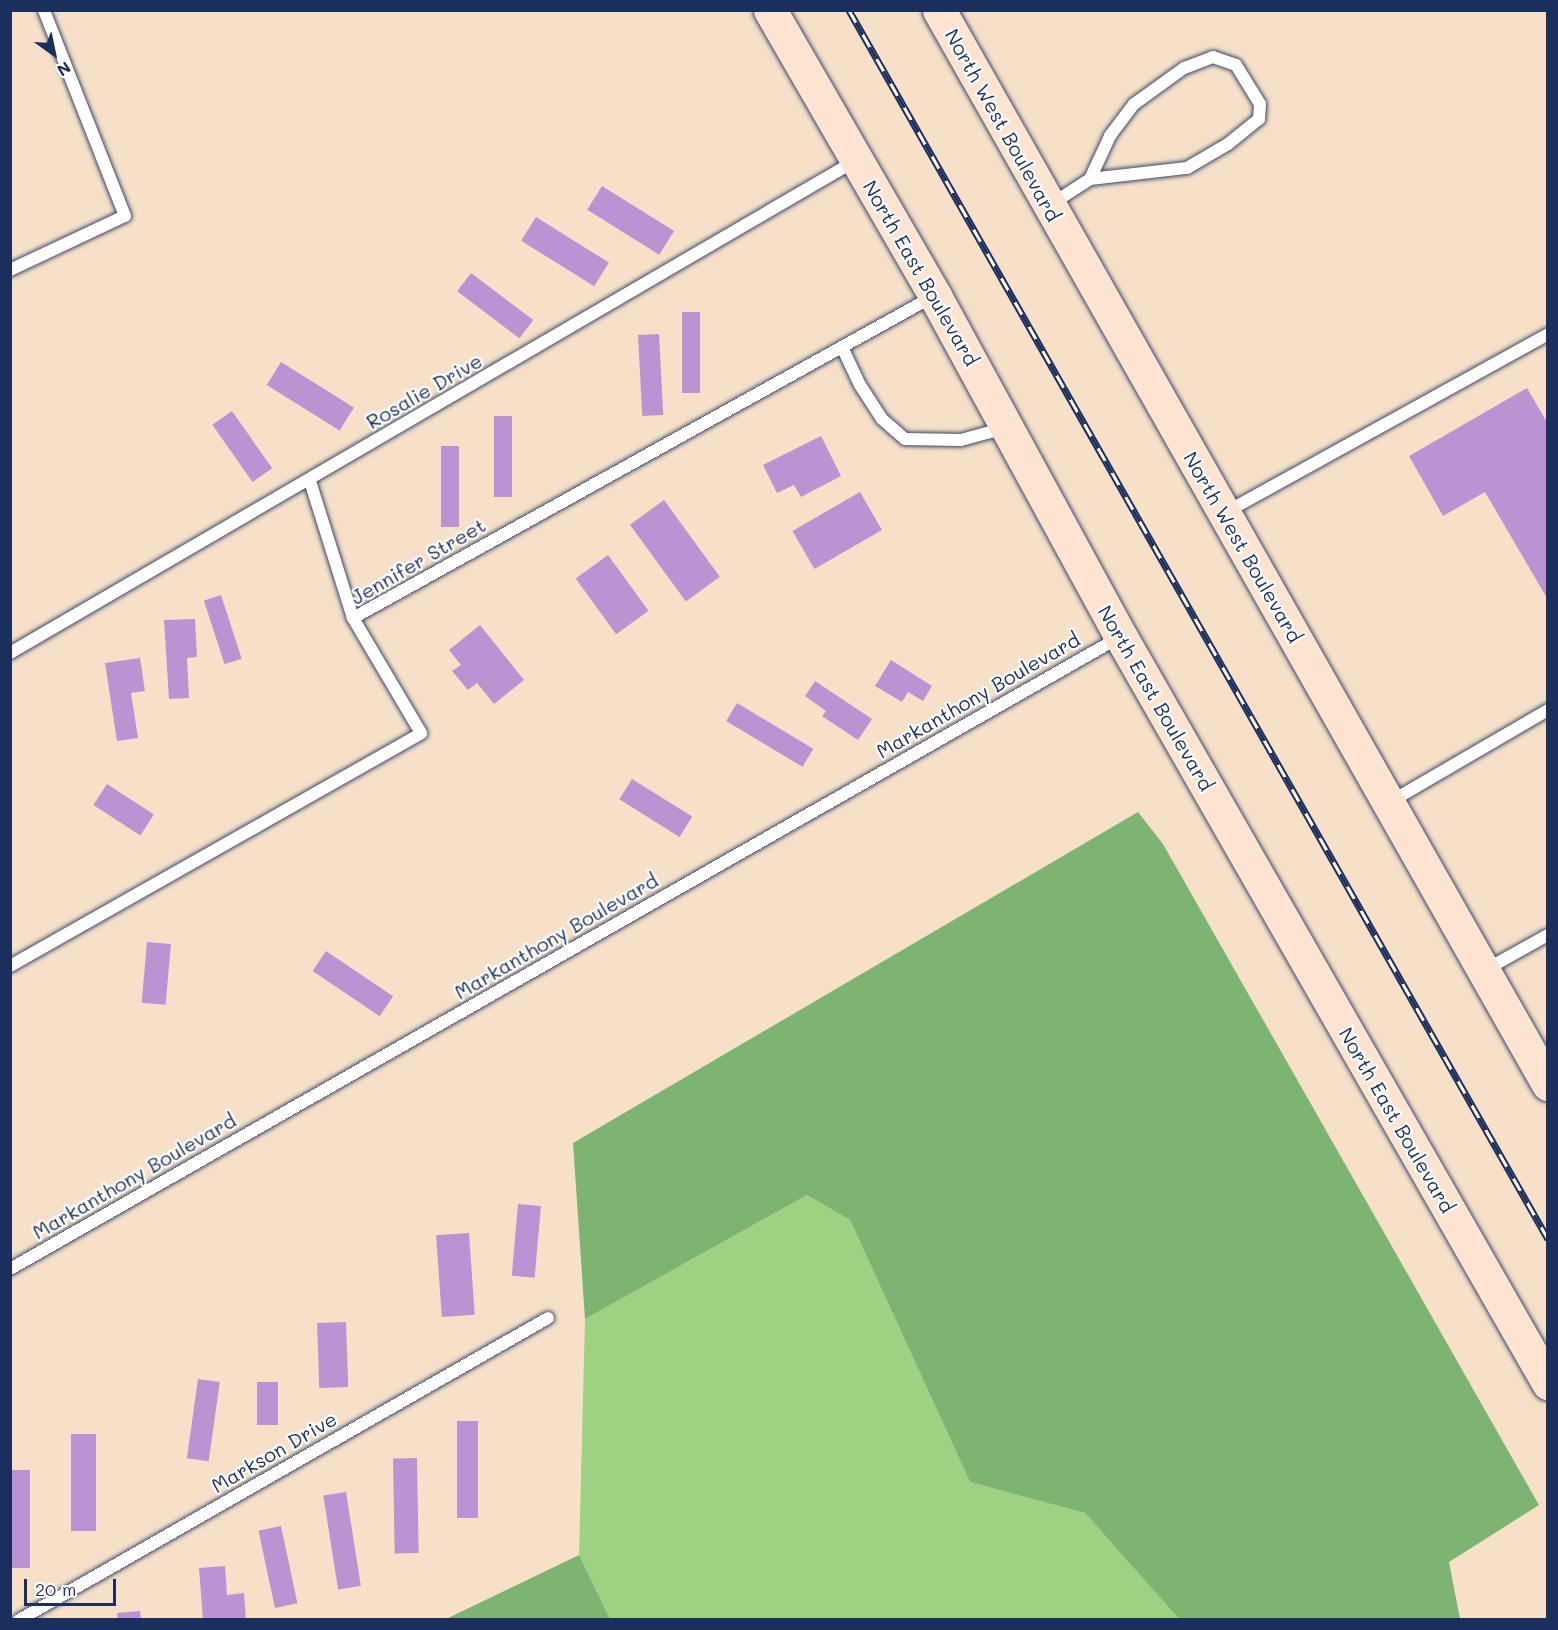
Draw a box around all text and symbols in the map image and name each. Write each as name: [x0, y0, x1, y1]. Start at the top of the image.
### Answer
north arrow: [24, 24, 84, 84]
street label: North West Boulevard: [940, 25, 1066, 225]
text: N: [53, 57, 75, 82]
street label: North East Boulevard: [858, 176, 984, 370]
street label: Rosalie Drive: [362, 348, 486, 434]
street label: North West Boulevard: [1179, 447, 1307, 647]
street label: Jennifer Street: [346, 513, 490, 609]
street label: North East Boulevard: [1093, 601, 1219, 795]
street label: Markanthony Boulevard: [872, 627, 1084, 763]
street label: Markanthony Boulevard: [450, 868, 662, 1004]
street label: North East Boulevard: [1334, 1023, 1460, 1217]
street label: Markanthony Boulevard: [28, 1108, 240, 1244]
street label: Markson Drive: [207, 1406, 341, 1498]
scale bar: [27, 1567, 118, 1605]
text: 20 m: [35, 1577, 76, 1601]

